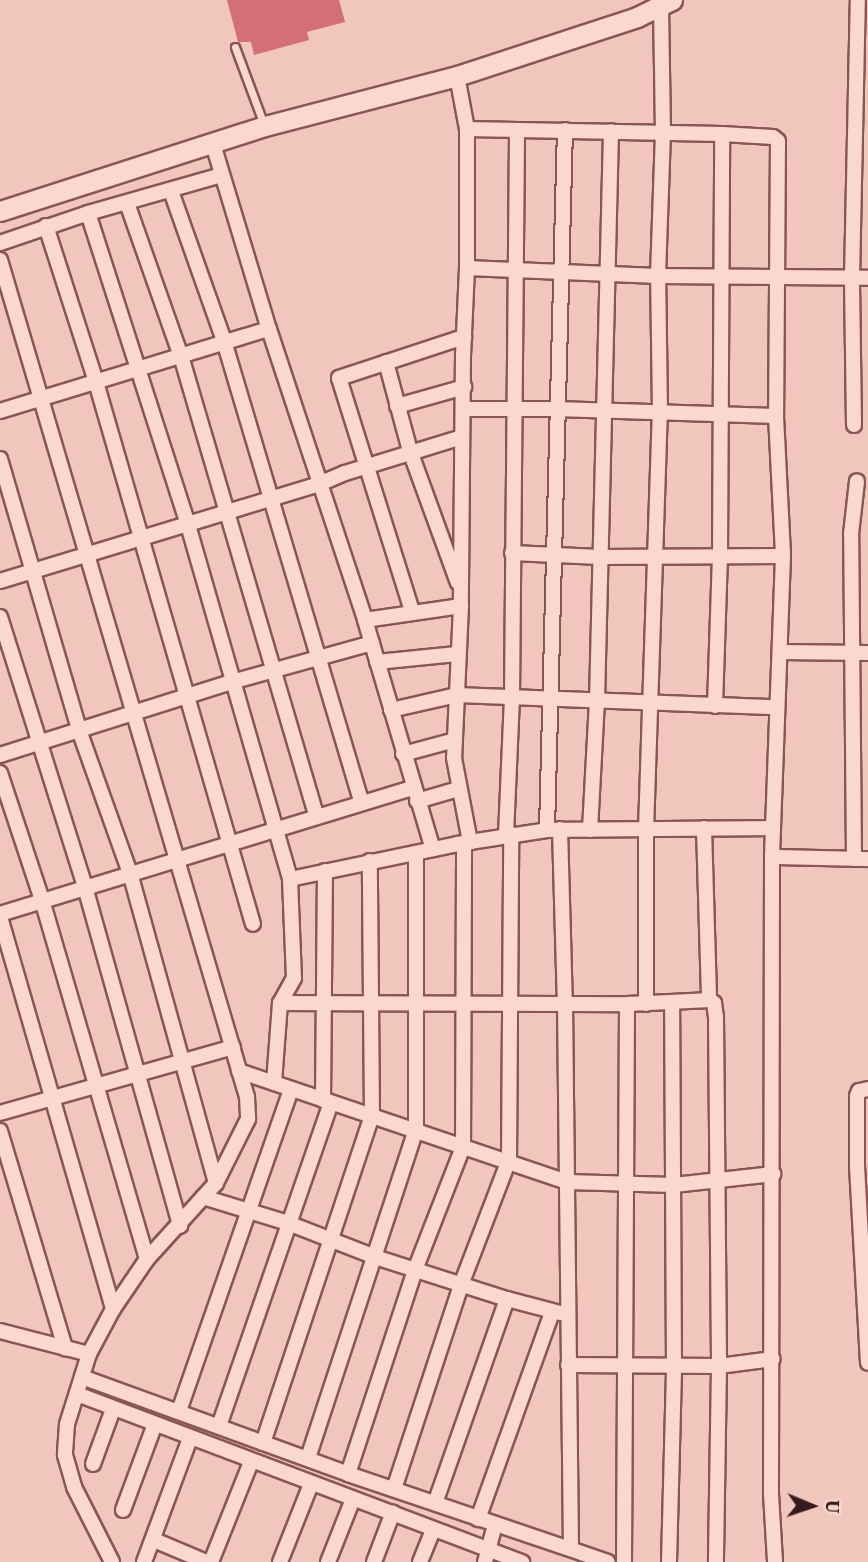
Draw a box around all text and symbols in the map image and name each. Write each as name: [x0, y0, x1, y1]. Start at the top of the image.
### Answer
north arrow: [777, 1471, 847, 1541]
text: U: [820, 1499, 846, 1514]

